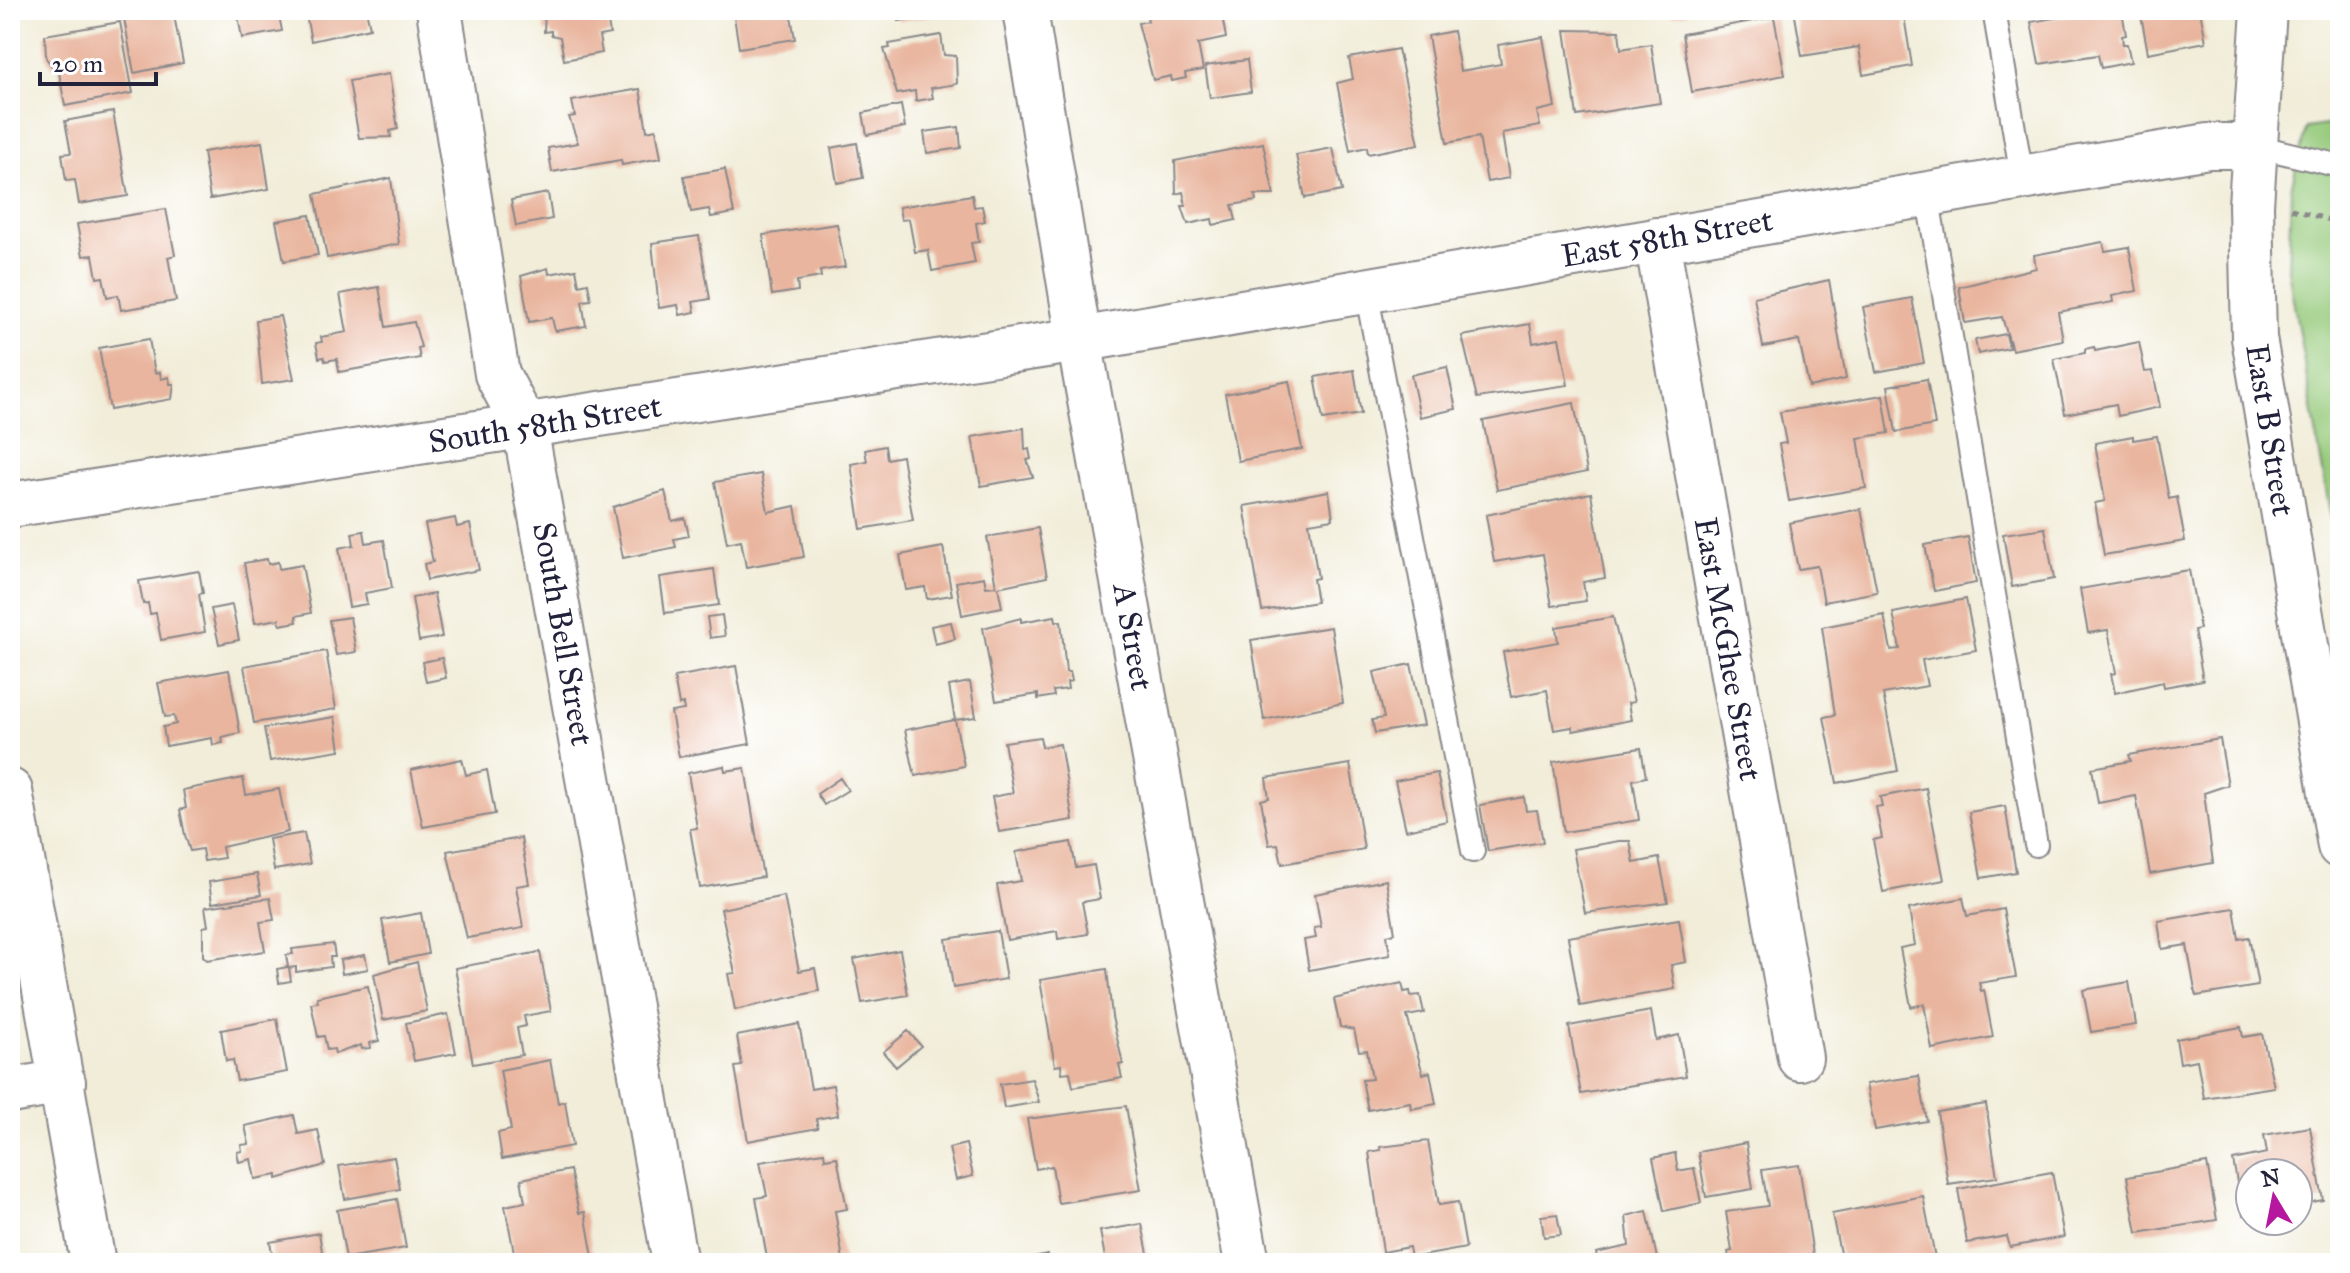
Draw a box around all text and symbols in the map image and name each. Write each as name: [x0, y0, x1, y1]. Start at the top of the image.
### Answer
scale bar: [40, 36, 156, 86]
text: 20 m: [52, 49, 103, 79]
street label: East 58th Street: [1558, 200, 1776, 276]
street label: East B Street: [2237, 341, 2303, 519]
street label: South 58th Street: [426, 386, 664, 462]
street label: East McGhee Street: [1686, 514, 1770, 784]
street label: South Bell Street: [524, 519, 602, 749]
street label: A Street: [1104, 578, 1162, 694]
north arrow: [2234, 1157, 2314, 1237]
text: N: [2259, 1163, 2282, 1193]

